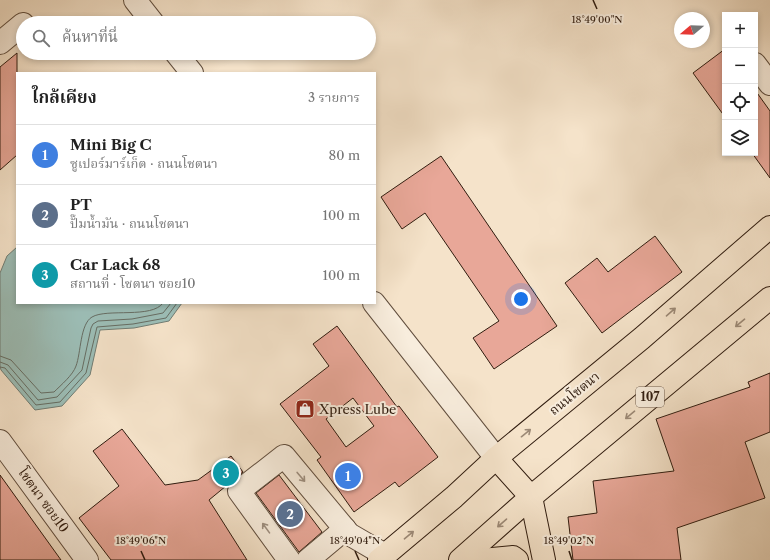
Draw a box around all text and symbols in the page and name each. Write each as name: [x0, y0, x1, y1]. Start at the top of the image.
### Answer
north arrow: [674, 12, 710, 48]
map controls: [722, 12, 758, 156]
button: +: [722, 12, 758, 48]
text: 18°49'00"N: [571, 13, 623, 26]
search box: [16, 16, 376, 60]
icon: search: [30, 27, 52, 49]
text: ค้นหาที่นี่: [62, 27, 118, 46]
button: −: [722, 48, 758, 84]
button: locate: [722, 84, 758, 120]
text: ใกล้เคียง: [32, 87, 97, 107]
text: 3 รายการ: [308, 89, 360, 105]
button: layers: [722, 120, 758, 156]
text: Mini Big C: [70, 135, 152, 154]
text: 1: [42, 147, 48, 163]
text: 80 m: [328, 147, 360, 163]
text: ซูเปอร์มาร์เก็ต · ถนนโชตนา: [70, 155, 218, 171]
text: PT: [70, 195, 92, 214]
text: 2: [41, 207, 49, 223]
text: 100 m: [322, 207, 360, 223]
text: ปั๊มน้ำมัน · ถนนโชตนา: [70, 215, 189, 231]
text: Car Lack 68: [70, 255, 161, 274]
text: 3: [41, 267, 49, 283]
text: 100 m: [322, 267, 360, 283]
text: สถานที่ · โชตนา ซอย10: [70, 275, 196, 291]
your location: [511, 289, 531, 309]
one-way arrow: [666, 308, 676, 317]
one-way arrow: [735, 318, 745, 327]
street label: ถนนโชตนา: [546, 368, 602, 418]
road number: 107: [636, 387, 664, 407]
shop icon: Xpress Lube: [294, 398, 316, 420]
place label: Xpress Lube: [318, 401, 396, 417]
one-way arrow: [624, 410, 635, 419]
one-way arrow: [521, 428, 532, 437]
pin: 3: [213, 458, 239, 488]
pin: 1: [335, 461, 361, 491]
street label: โชตนา ซอย10: [15, 464, 73, 535]
one-way arrow: [297, 471, 306, 482]
pin: 2: [277, 499, 303, 529]
one-way arrow: [496, 519, 507, 528]
one-way arrow: [262, 523, 270, 534]
one-way arrow: [403, 530, 414, 539]
text: 18°49'06"N: [116, 534, 166, 547]
text: 18°49'04"N: [330, 534, 380, 547]
text: 18°49'02"N: [544, 534, 594, 547]

